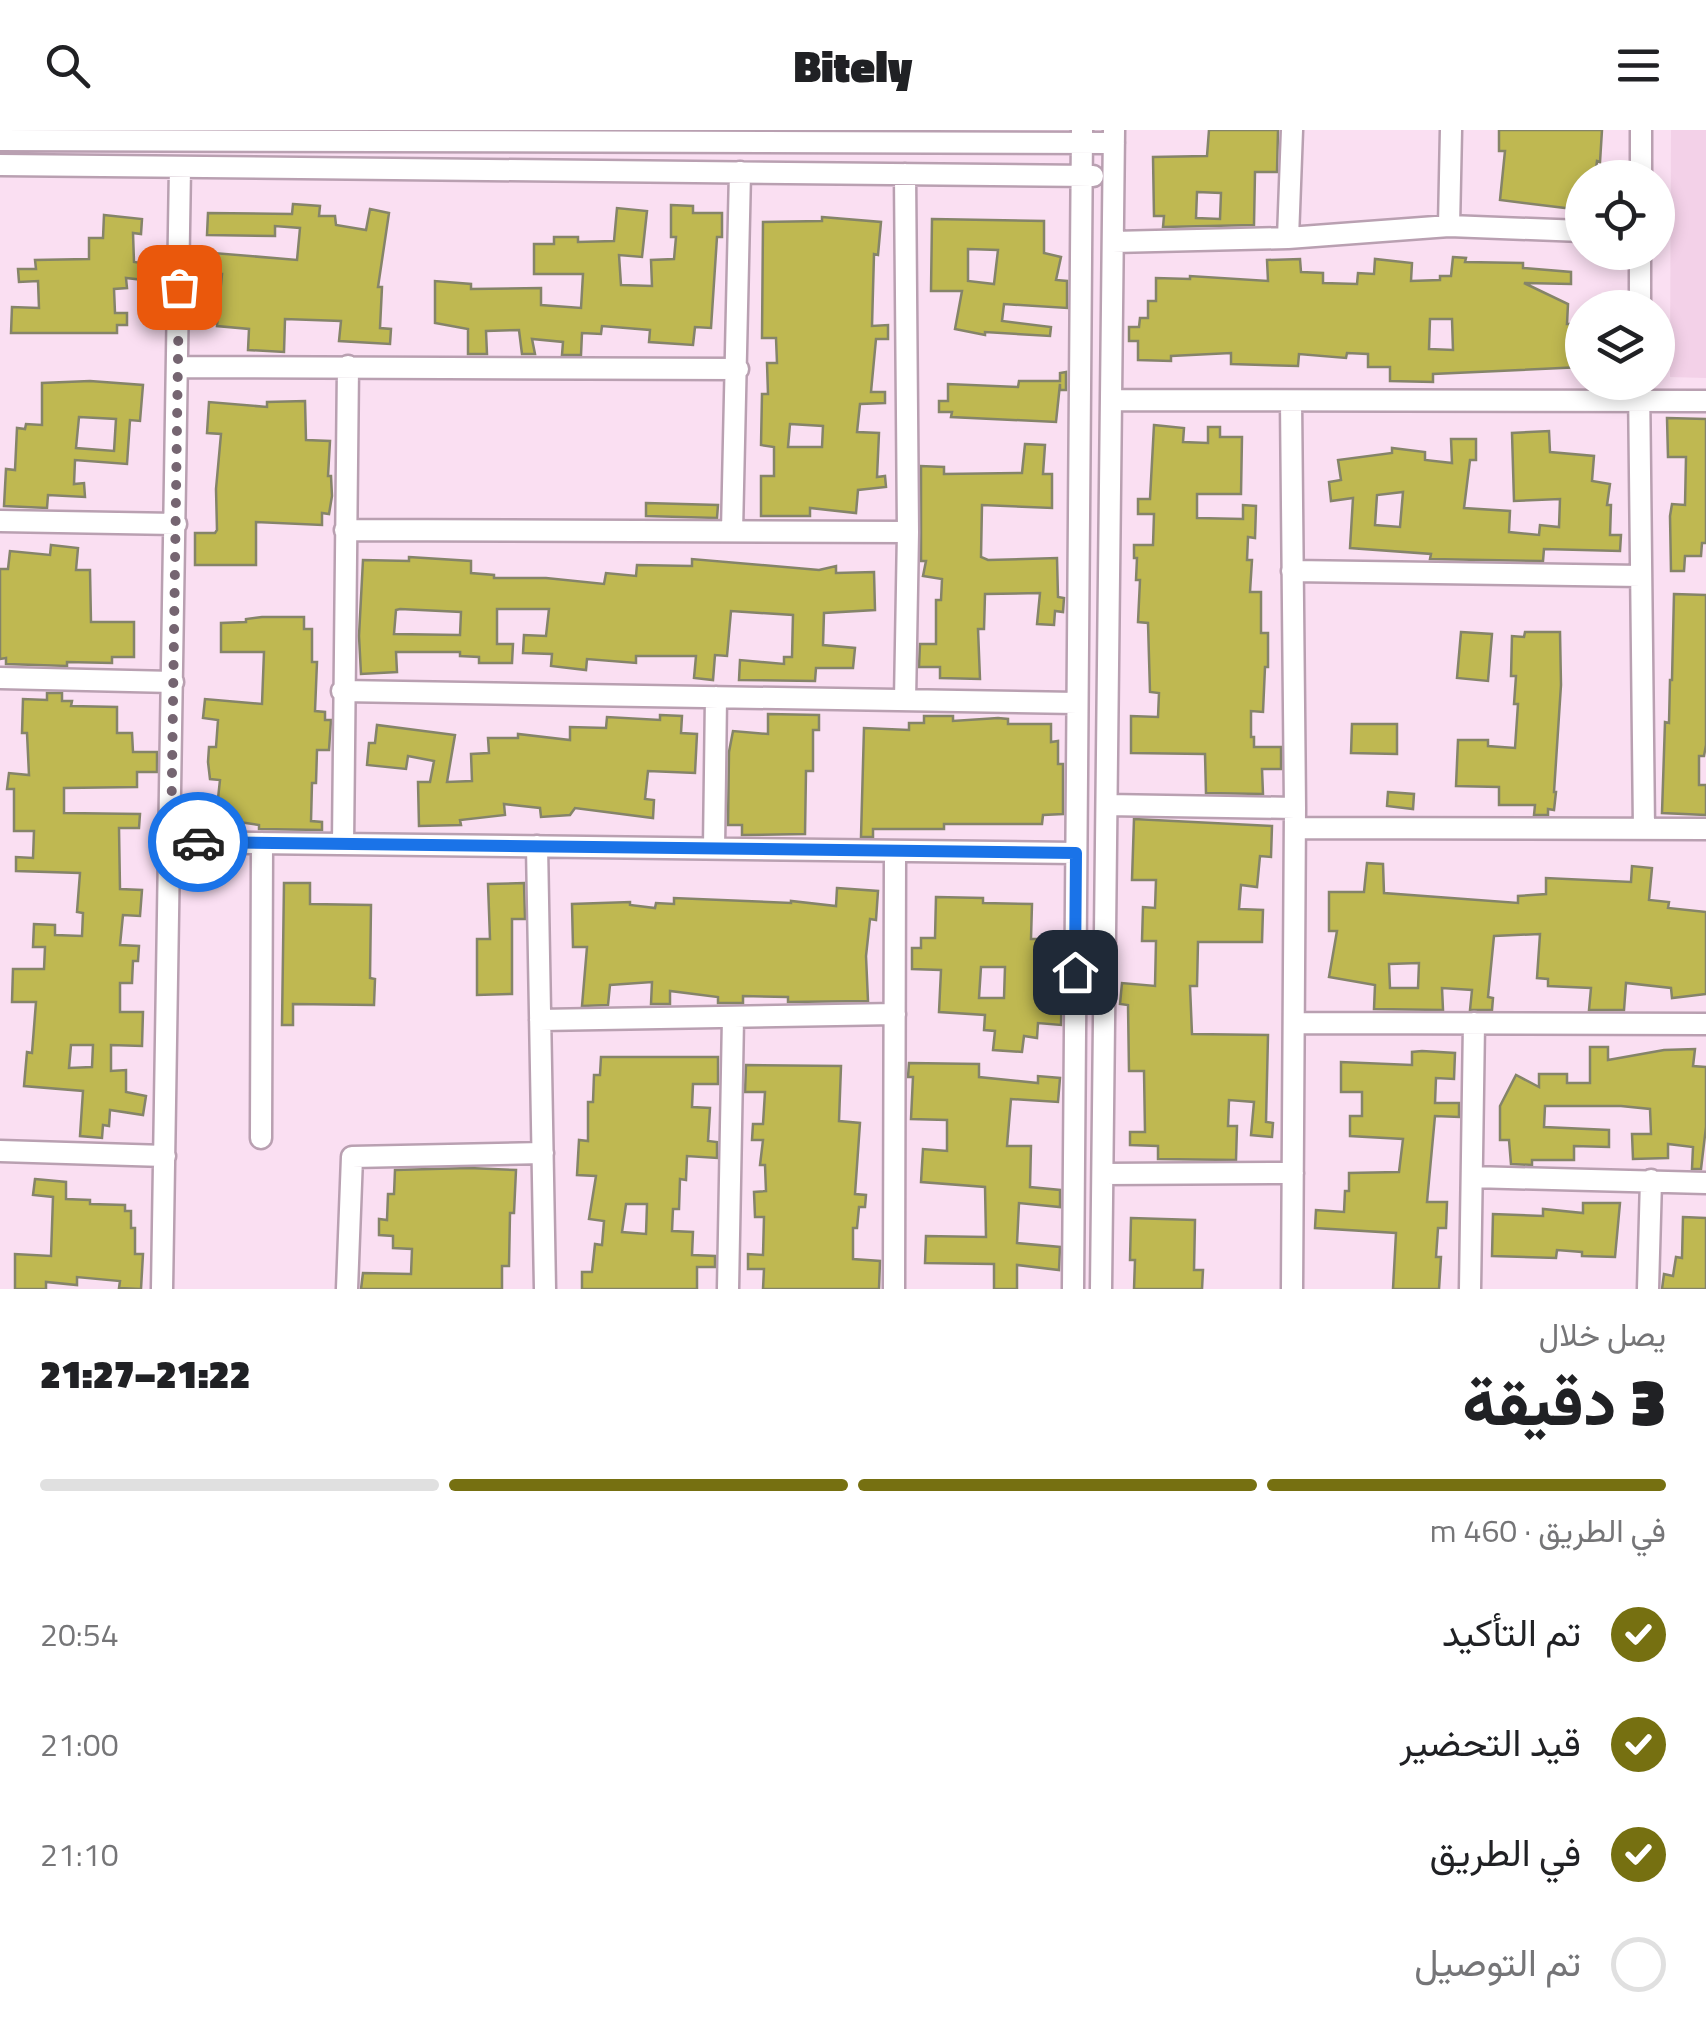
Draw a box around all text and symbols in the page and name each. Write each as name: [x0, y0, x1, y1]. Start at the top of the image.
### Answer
text: Bitely: [794, 31, 912, 99]
icon: search: [40, 38, 95, 93]
icon: menu: [1611, 38, 1666, 93]
map controls: [1565, 160, 1675, 400]
button: locate: [1565, 160, 1675, 270]
pin: [137, 245, 222, 330]
icon: bag: [152, 260, 207, 315]
button: layers: [1565, 290, 1675, 400]
courier: [148, 792, 248, 892]
icon: car: [171, 815, 226, 870]
pin: [1033, 930, 1118, 1015]
icon: home: [1048, 945, 1103, 1000]
text: يصل خلال: [1539, 1310, 1666, 1358]
text: 21:22–21:27: [40, 1345, 250, 1403]
text: 3 دقيقة: [1462, 1351, 1666, 1450]
text: في الطريق · 460 m: [1430, 1506, 1666, 1554]
text: تم التأكيد: [1442, 1603, 1581, 1661]
icon: check: [1611, 1607, 1666, 1662]
text: 20:54: [40, 1610, 119, 1658]
text: قيد التحضير: [1400, 1713, 1581, 1771]
icon: check: [1611, 1717, 1666, 1772]
text: 21:00: [40, 1720, 119, 1768]
text: في الطريق: [1429, 1823, 1581, 1881]
icon: check: [1611, 1827, 1666, 1882]
text: 21:10: [40, 1830, 119, 1878]
text: تم التوصيل: [1414, 1933, 1581, 1991]

